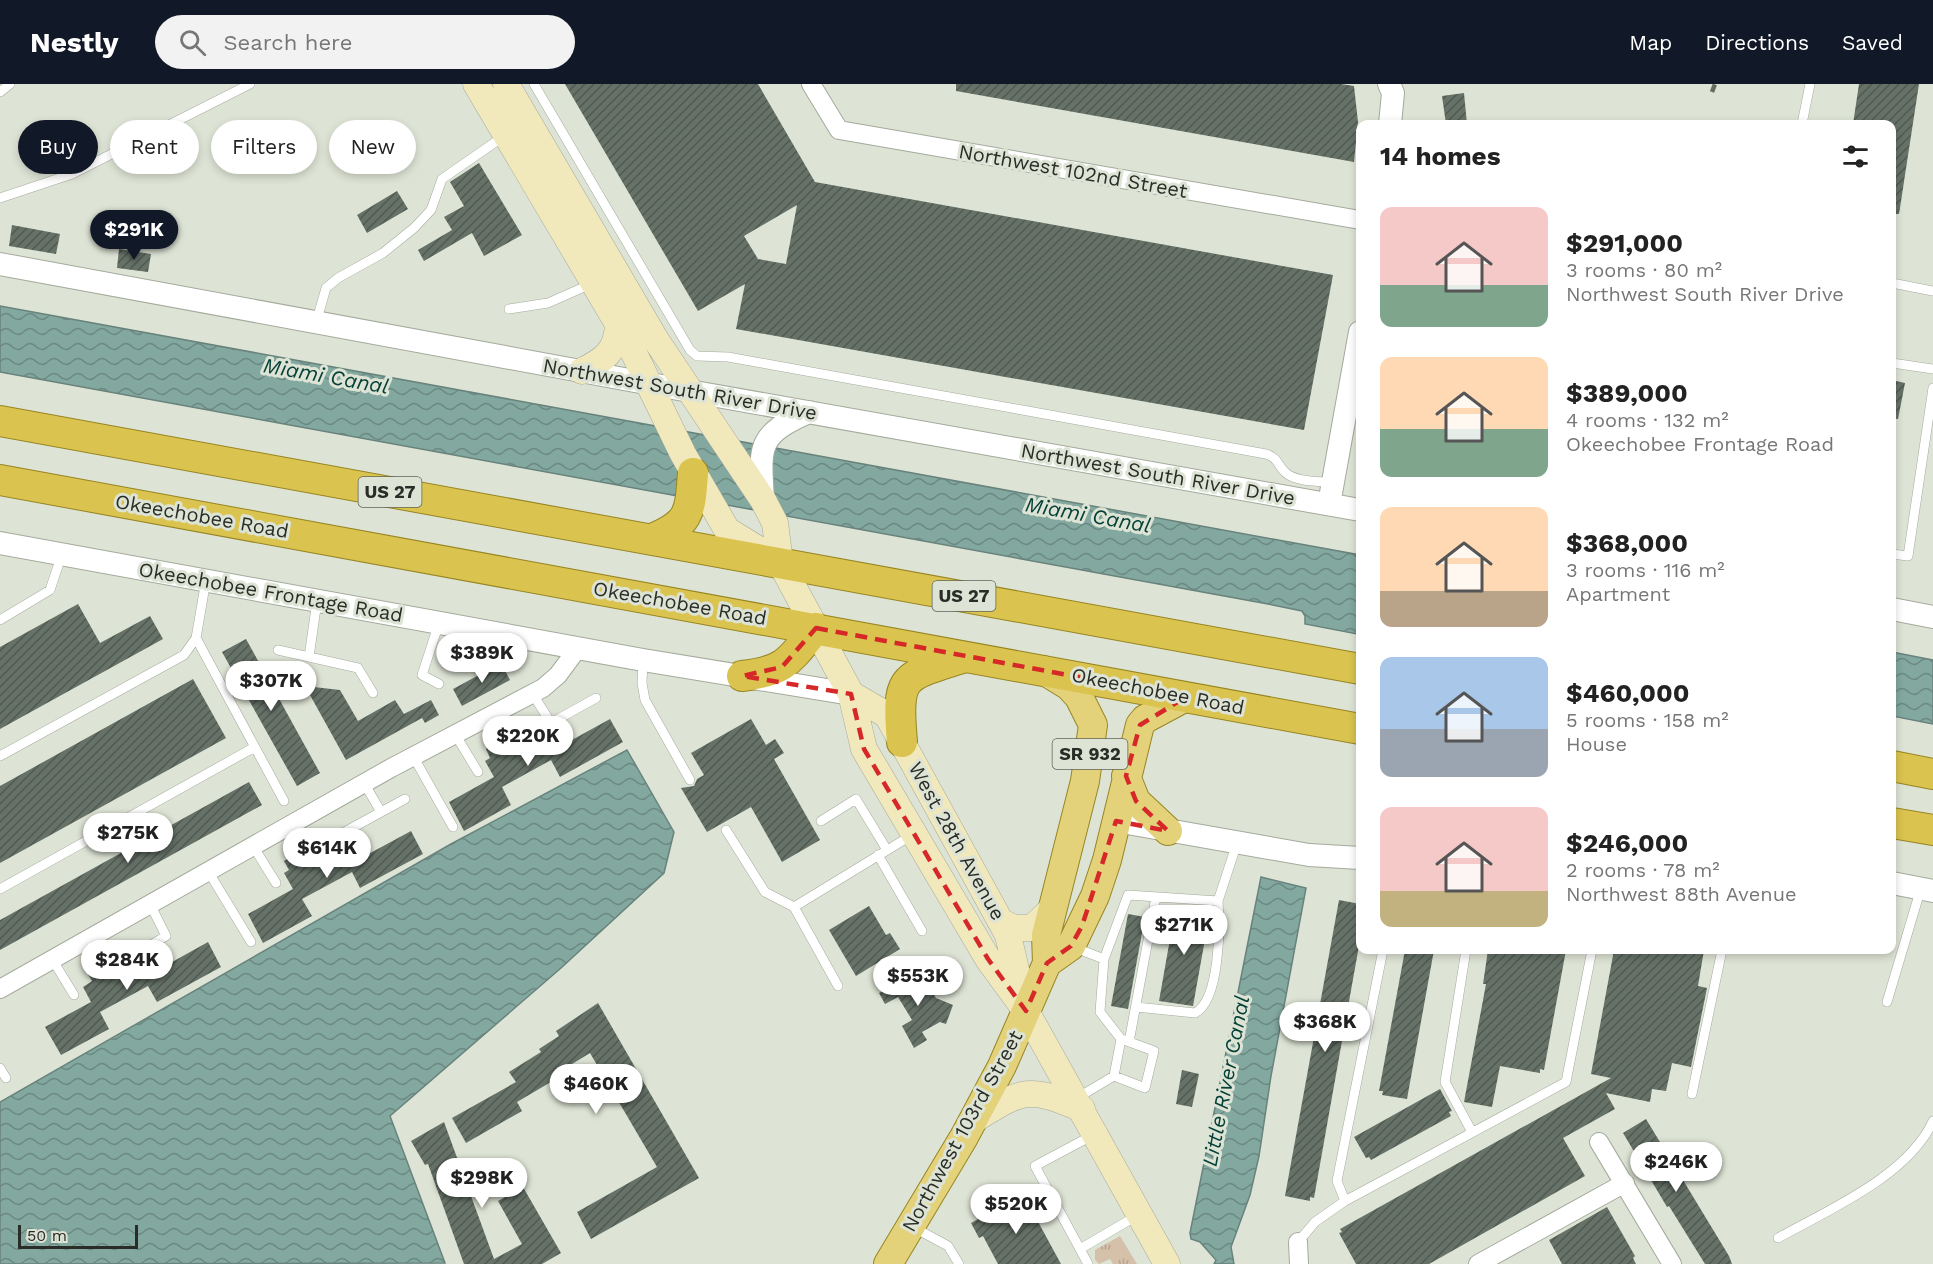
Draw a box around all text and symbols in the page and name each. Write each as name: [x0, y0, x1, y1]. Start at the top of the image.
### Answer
search box: [155, 15, 575, 69]
text: Nestly: [30, 26, 119, 59]
icon: search: [176, 26, 209, 59]
text: Search here: [224, 30, 352, 55]
text: Map: [1629, 30, 1672, 55]
text: Directions: [1705, 30, 1809, 55]
text: Saved: [1842, 30, 1903, 55]
chip: Buy: [18, 120, 98, 174]
chip: Rent: [110, 120, 199, 174]
chip: Filters: [211, 120, 317, 174]
chip: New: [329, 120, 416, 174]
street label: Northwest 102nd Street: [957, 139, 1190, 203]
icon: filters: [1839, 140, 1872, 173]
text: 14 homes: [1380, 141, 1501, 171]
pin: $291K: [92, 210, 176, 261]
text: $291K: [104, 217, 164, 241]
text: $291,000: [1566, 228, 1683, 258]
icon: home: [1428, 231, 1500, 303]
text: 3 rooms · 80 m²: [1566, 258, 1722, 282]
text: Northwest South River Drive: [1566, 282, 1844, 306]
water label: Miami Canal: [261, 352, 391, 399]
street label: Northwest South River Drive: [541, 353, 819, 425]
text: $389,000: [1566, 378, 1688, 408]
icon: home: [1428, 381, 1500, 453]
text: 4 rooms · 132 m²: [1566, 408, 1729, 432]
text: Okeechobee Frontage Road: [1566, 432, 1834, 456]
street label: Northwest South River Drive: [1019, 438, 1297, 510]
road number: US 27: [358, 477, 422, 507]
street label: Okeechobee Road: [113, 489, 291, 543]
water label: Miami Canal: [1023, 491, 1153, 538]
text: $368,000: [1566, 528, 1688, 558]
icon: home: [1428, 531, 1500, 603]
street label: Okeechobee Frontage Road: [137, 557, 405, 627]
text: 3 rooms · 116 m²: [1566, 558, 1725, 582]
street label: Okeechobee Road: [591, 576, 769, 630]
road number: US 27: [932, 581, 996, 611]
text: Apartment: [1566, 582, 1670, 606]
pin: $389K: [440, 633, 524, 684]
text: $389K: [450, 640, 514, 664]
pin: $307K: [229, 661, 313, 712]
street label: Okeechobee Road: [1069, 662, 1247, 720]
text: $307K: [239, 668, 303, 692]
text: $460,000: [1566, 678, 1690, 708]
icon: home: [1428, 681, 1500, 753]
text: 5 rooms · 158 m²: [1566, 708, 1729, 732]
pin: $220K: [486, 716, 570, 767]
text: $220K: [496, 723, 560, 747]
text: House: [1566, 732, 1627, 756]
road number: SR 932: [1052, 739, 1128, 769]
street label: West 28th Avenue: [904, 758, 1010, 924]
pin: $275K: [86, 813, 170, 864]
text: $275K: [97, 820, 159, 844]
pin: $614K: [285, 828, 369, 879]
text: $246,000: [1566, 828, 1688, 858]
icon: home: [1428, 831, 1500, 903]
text: $614K: [297, 835, 357, 859]
text: 2 rooms · 78 m²: [1566, 858, 1720, 882]
text: Northwest 88th Avenue: [1566, 882, 1797, 906]
pin: $271K: [1142, 905, 1226, 956]
text: $271K: [1154, 912, 1214, 936]
pin: $284K: [85, 940, 169, 991]
text: $284K: [95, 947, 159, 971]
pin: $553K: [876, 956, 960, 1007]
text: $553K: [887, 963, 949, 987]
water label: Little River Canal: [1197, 993, 1254, 1168]
pin: $368K: [1283, 1002, 1367, 1053]
text: $368K: [1293, 1009, 1357, 1033]
street label: Northwest 103rd Street: [897, 1025, 1028, 1236]
pin: $460K: [554, 1064, 638, 1115]
text: $460K: [564, 1071, 628, 1095]
pin: $246K: [1634, 1142, 1718, 1193]
text: $246K: [1644, 1149, 1708, 1173]
pin: $298K: [440, 1158, 524, 1209]
text: $298K: [450, 1165, 514, 1189]
pin: $520K: [974, 1184, 1058, 1235]
text: $520K: [984, 1191, 1048, 1215]
scale bar: [18, 1222, 138, 1250]
text: 50 m: [27, 1226, 67, 1245]

